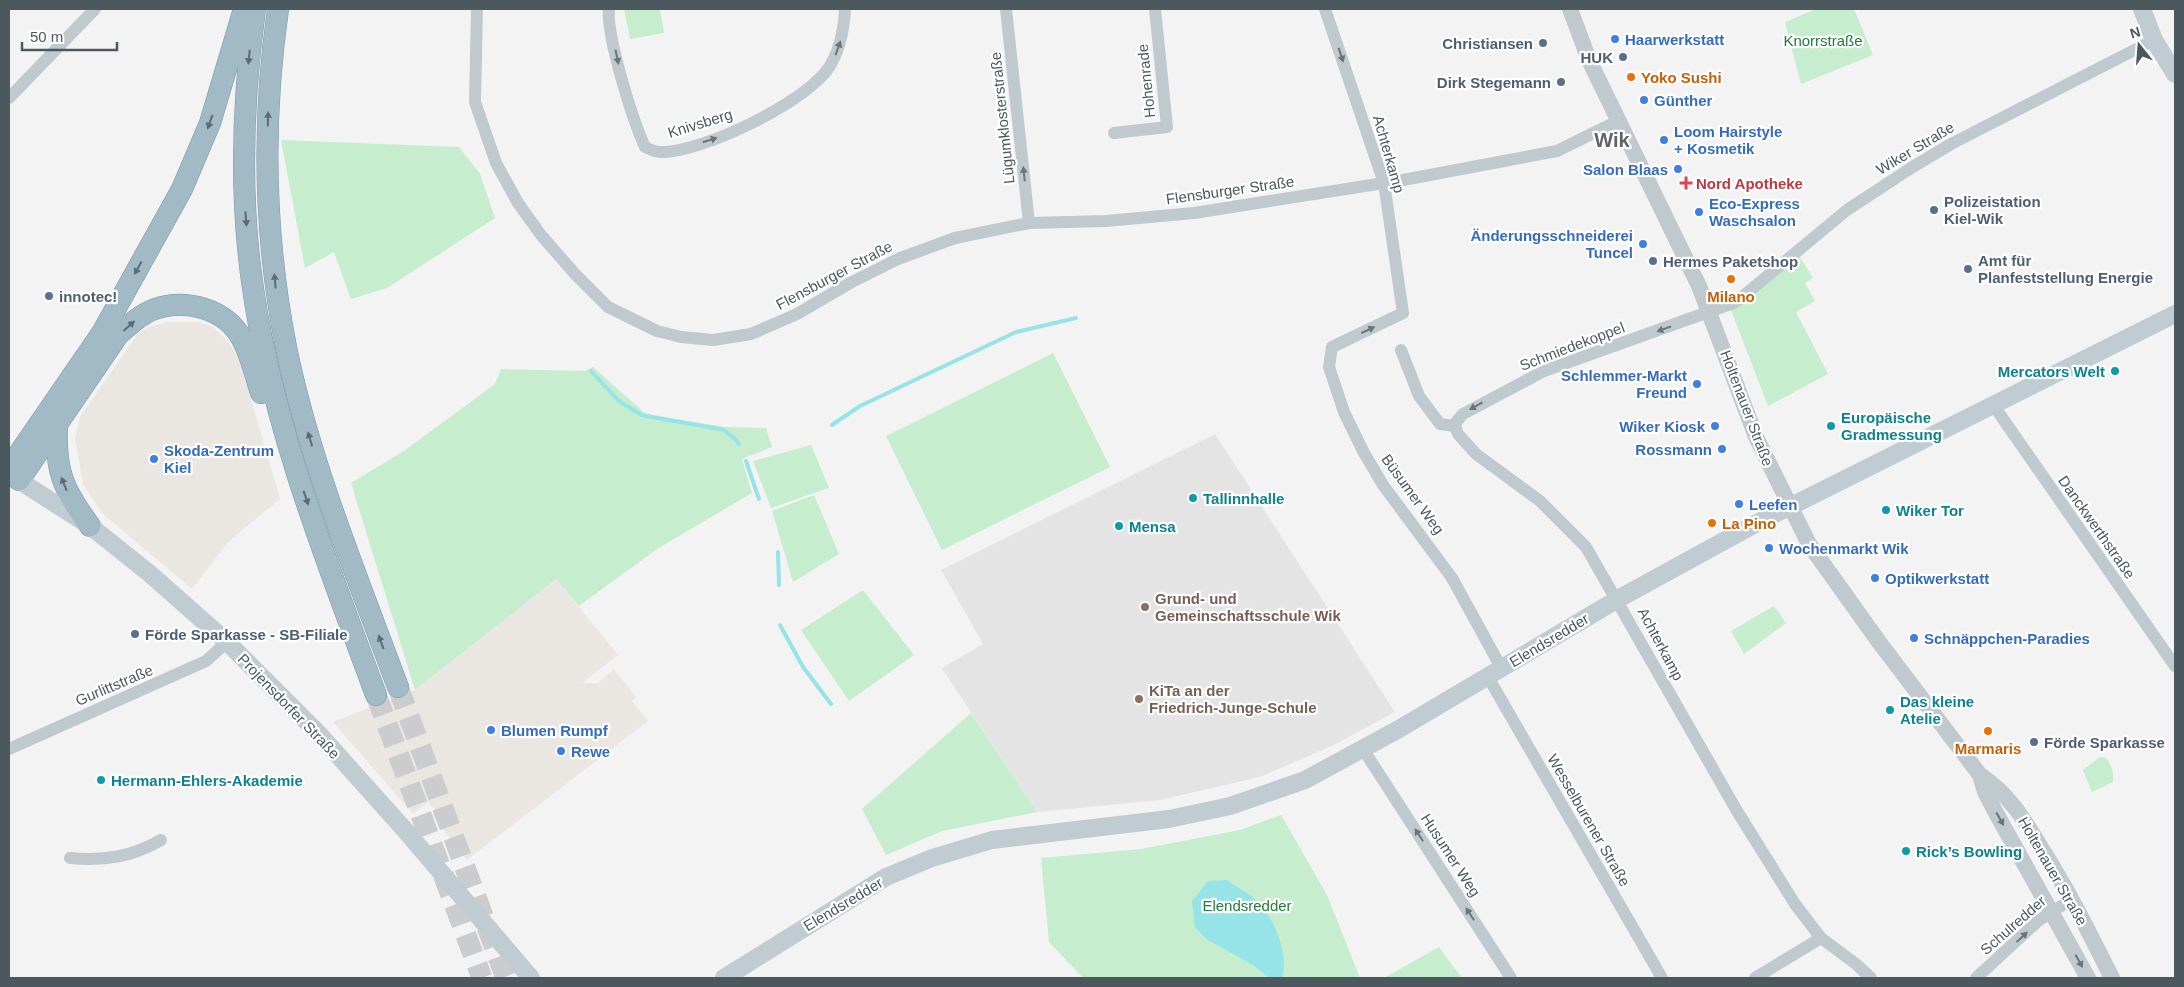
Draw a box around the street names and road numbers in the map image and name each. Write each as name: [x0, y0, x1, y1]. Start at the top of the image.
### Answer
street label: Hohenrade: [1134, 43, 1158, 119]
street label: Lügumklosterstraße: [987, 51, 1017, 185]
street label: Knivsberg: [666, 105, 734, 141]
street label: Achterkamp: [1370, 113, 1408, 195]
street label: Wiker Straße: [1873, 118, 1957, 178]
street label: Flensburger Straße: [1165, 173, 1295, 207]
street label: Flensburger Straße: [773, 237, 895, 313]
street label: Schmiedekoppel: [1517, 318, 1627, 374]
street label: Holtenauer Straße: [1717, 348, 1777, 468]
street label: Büsumer Weg: [1378, 451, 1448, 537]
street label: Danckwerthstraße: [2055, 472, 2139, 582]
street label: Achterkamp: [1635, 605, 1687, 683]
street label: Elendsredder: [1506, 610, 1592, 670]
street label: Projensdorfer Straße: [235, 650, 343, 762]
street label: Gurlittstraße: [73, 661, 155, 709]
street label: Wesselburener Straße: [1544, 751, 1634, 889]
street label: Husumer Weg: [1418, 810, 1484, 900]
street label: Holtenauer Straße: [2015, 814, 2091, 928]
street label: Elendsredder: [800, 874, 886, 934]
street label: Schulredder: [1977, 892, 2049, 958]

